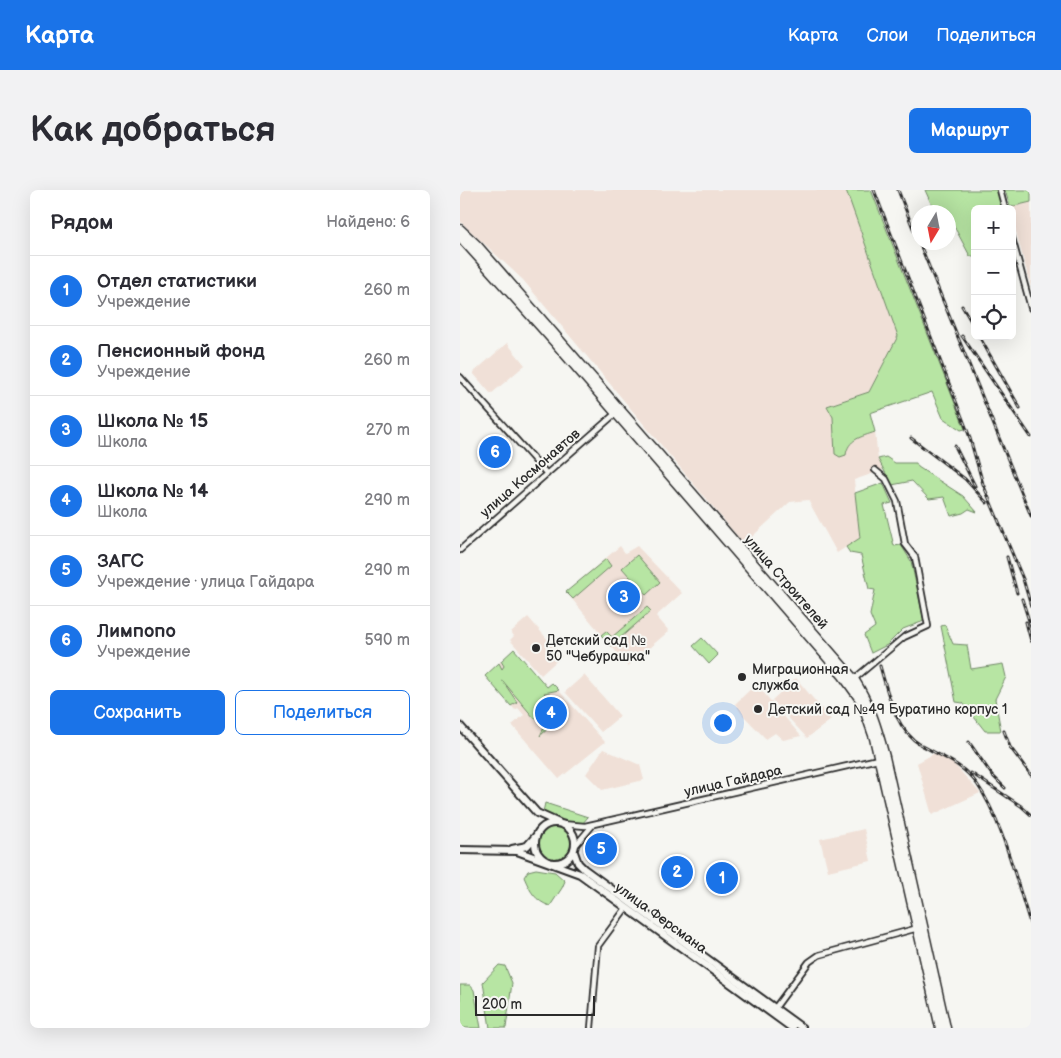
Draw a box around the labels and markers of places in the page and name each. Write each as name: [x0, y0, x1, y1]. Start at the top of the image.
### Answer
pin: 6: [479, 433, 511, 471]
pin: 3: [608, 578, 640, 616]
place label: Детский сад № 50 "Чебурашка": [546, 632, 650, 665]
marker: Детский сад № 50 "Чебурашка": [530, 642, 542, 654]
place label: Миграционная служба: [752, 661, 849, 694]
marker: Миграционная служба: [736, 671, 748, 683]
pin: 4: [535, 694, 567, 732]
place label: Детский сад №49 Буратино корпус 1: [768, 701, 1007, 718]
marker: Детский сад №49 Буратино корпус 1: [752, 703, 764, 715]
pin: 5: [585, 830, 617, 868]
pin: 2: [661, 853, 693, 891]
pin: 1: [706, 859, 738, 897]

